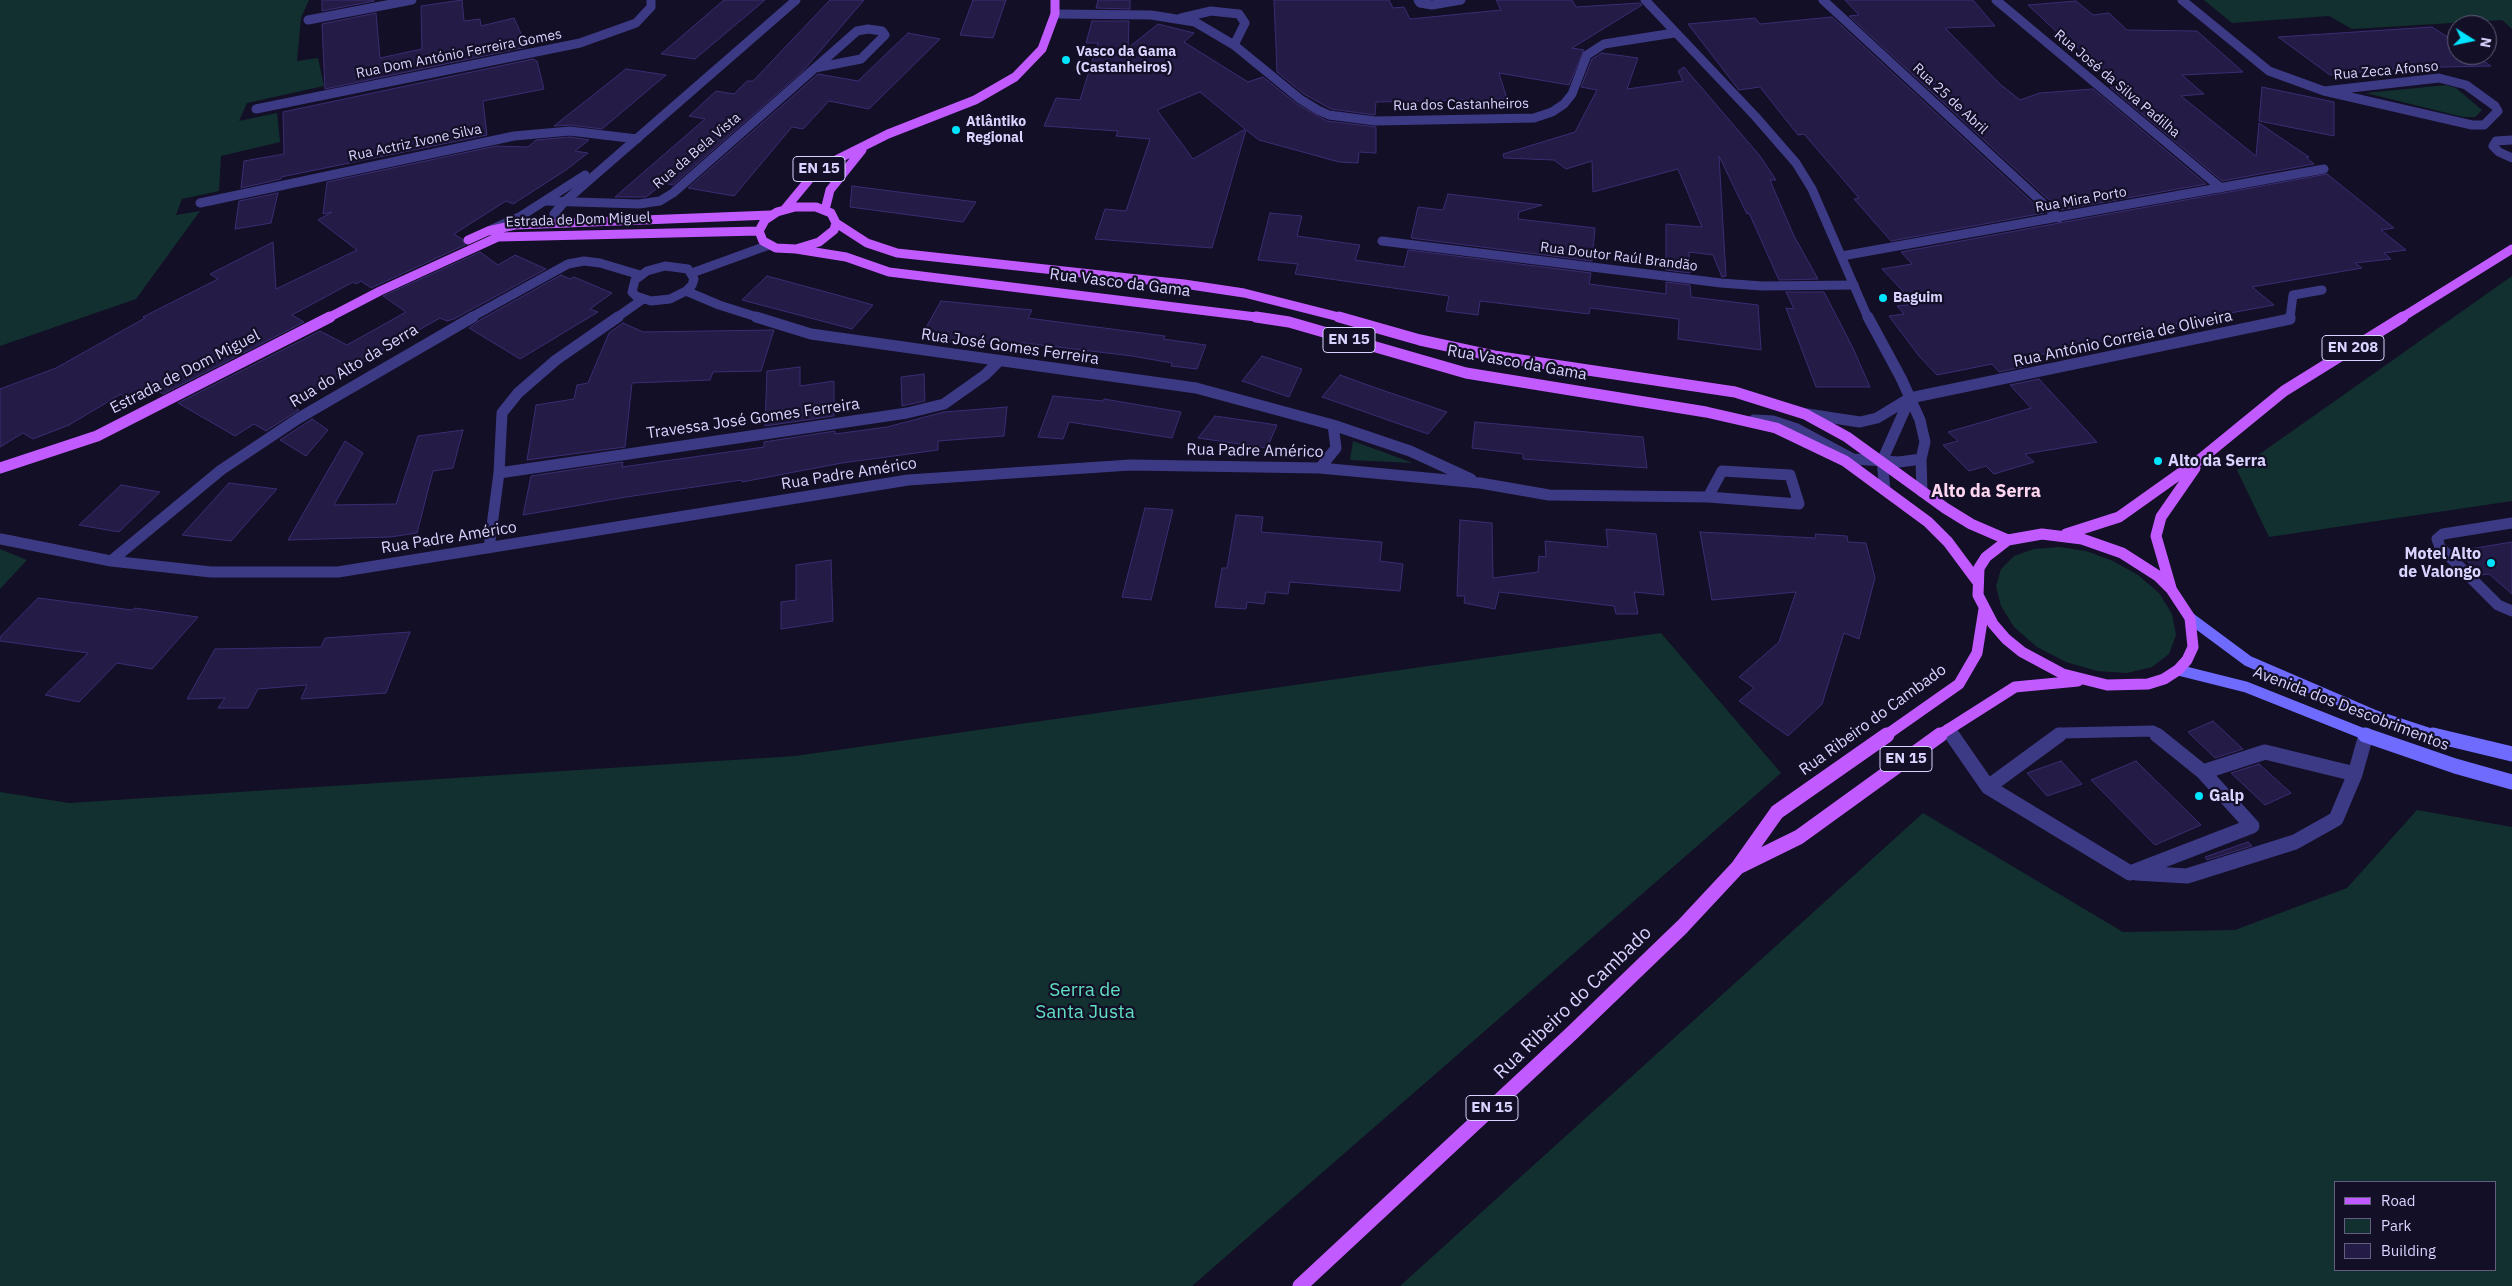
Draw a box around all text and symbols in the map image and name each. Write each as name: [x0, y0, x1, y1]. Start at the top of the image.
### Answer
north arrow: [2447, 15, 2497, 65]
street label: Rua Dom António Ferreira Gomes: [355, 26, 563, 82]
street label: Rua José da Silva Padilha: [2051, 26, 2183, 142]
text: N: [2476, 36, 2496, 49]
place label: Vasco da Gama (Castanheiros): [1076, 44, 1176, 76]
marker: Vasco da Gama (Castanheiros): [1060, 54, 1072, 66]
street label: Rua Zeca Afonso: [2333, 58, 2439, 84]
street label: Rua 25 de Abril: [1909, 60, 1991, 138]
street label: Rua dos Castanheiros: [1393, 95, 1529, 115]
street label: Rua da Bela Vista: [650, 109, 744, 193]
place label: Atlântiko Regional: [966, 114, 1026, 146]
street label: Rua Actriz Ivone Silva: [347, 121, 483, 165]
marker: Atlântiko Regional: [950, 124, 962, 136]
road number: EN 15: [793, 156, 845, 182]
street label: Rua Mira Porto: [2034, 184, 2128, 216]
street label: Estrada de Dom Miguel: [505, 209, 651, 231]
street label: Rua Doutor Raúl Brandão: [1539, 239, 1699, 275]
street label: Rua Vasco da Gama: [1049, 265, 1191, 301]
place label: Baguim: [1893, 290, 1943, 306]
marker: Baguim: [1877, 292, 1889, 304]
street label: Rua António Correia de Oliveira: [2012, 306, 2234, 372]
street label: Rua do Alto da Serra: [286, 320, 422, 412]
street label: Rua José Gomes Ferreira: [920, 325, 1100, 369]
street label: Estrada de Dom Miguel: [107, 326, 263, 418]
road number: EN 15: [1323, 328, 1375, 352]
road number: EN 208: [2322, 336, 2384, 360]
street label: Rua Vasco da Gama: [1446, 341, 1588, 385]
street label: Travessa José Gomes Ferreira: [645, 395, 861, 443]
street label: Rua Padre Américo: [1186, 440, 1324, 462]
place label: Alto da Serra: [2168, 451, 2266, 471]
street label: Rua Padre Américo: [780, 454, 918, 494]
marker: Alto da Serra: [2152, 455, 2164, 467]
district label: Alto da Serra: [1931, 481, 2041, 503]
street label: Rua Padre Américo: [380, 518, 518, 558]
place label: Motel Alto de Valongo: [2398, 544, 2481, 582]
marker: Motel Alto de Valongo: [2485, 557, 2497, 569]
street label: Rua Ribeiro do Cambado: [1796, 660, 1950, 780]
street label: Avenida dos Descobrimentos: [2250, 663, 2452, 755]
road number: EN 15: [1880, 746, 1932, 772]
place label: Galp: [2209, 786, 2244, 806]
marker: Galp: [2193, 790, 2205, 802]
street label: Rua Ribeiro do Cambado: [1489, 922, 1657, 1084]
park label: Serra de Santa Justa: [1035, 980, 1135, 1024]
road number: EN 15: [1466, 1096, 1518, 1120]
legend: [2334, 1181, 2497, 1271]
text: Road: [2381, 1191, 2416, 1210]
text: Park: [2381, 1216, 2411, 1235]
text: Building: [2381, 1241, 2436, 1260]

